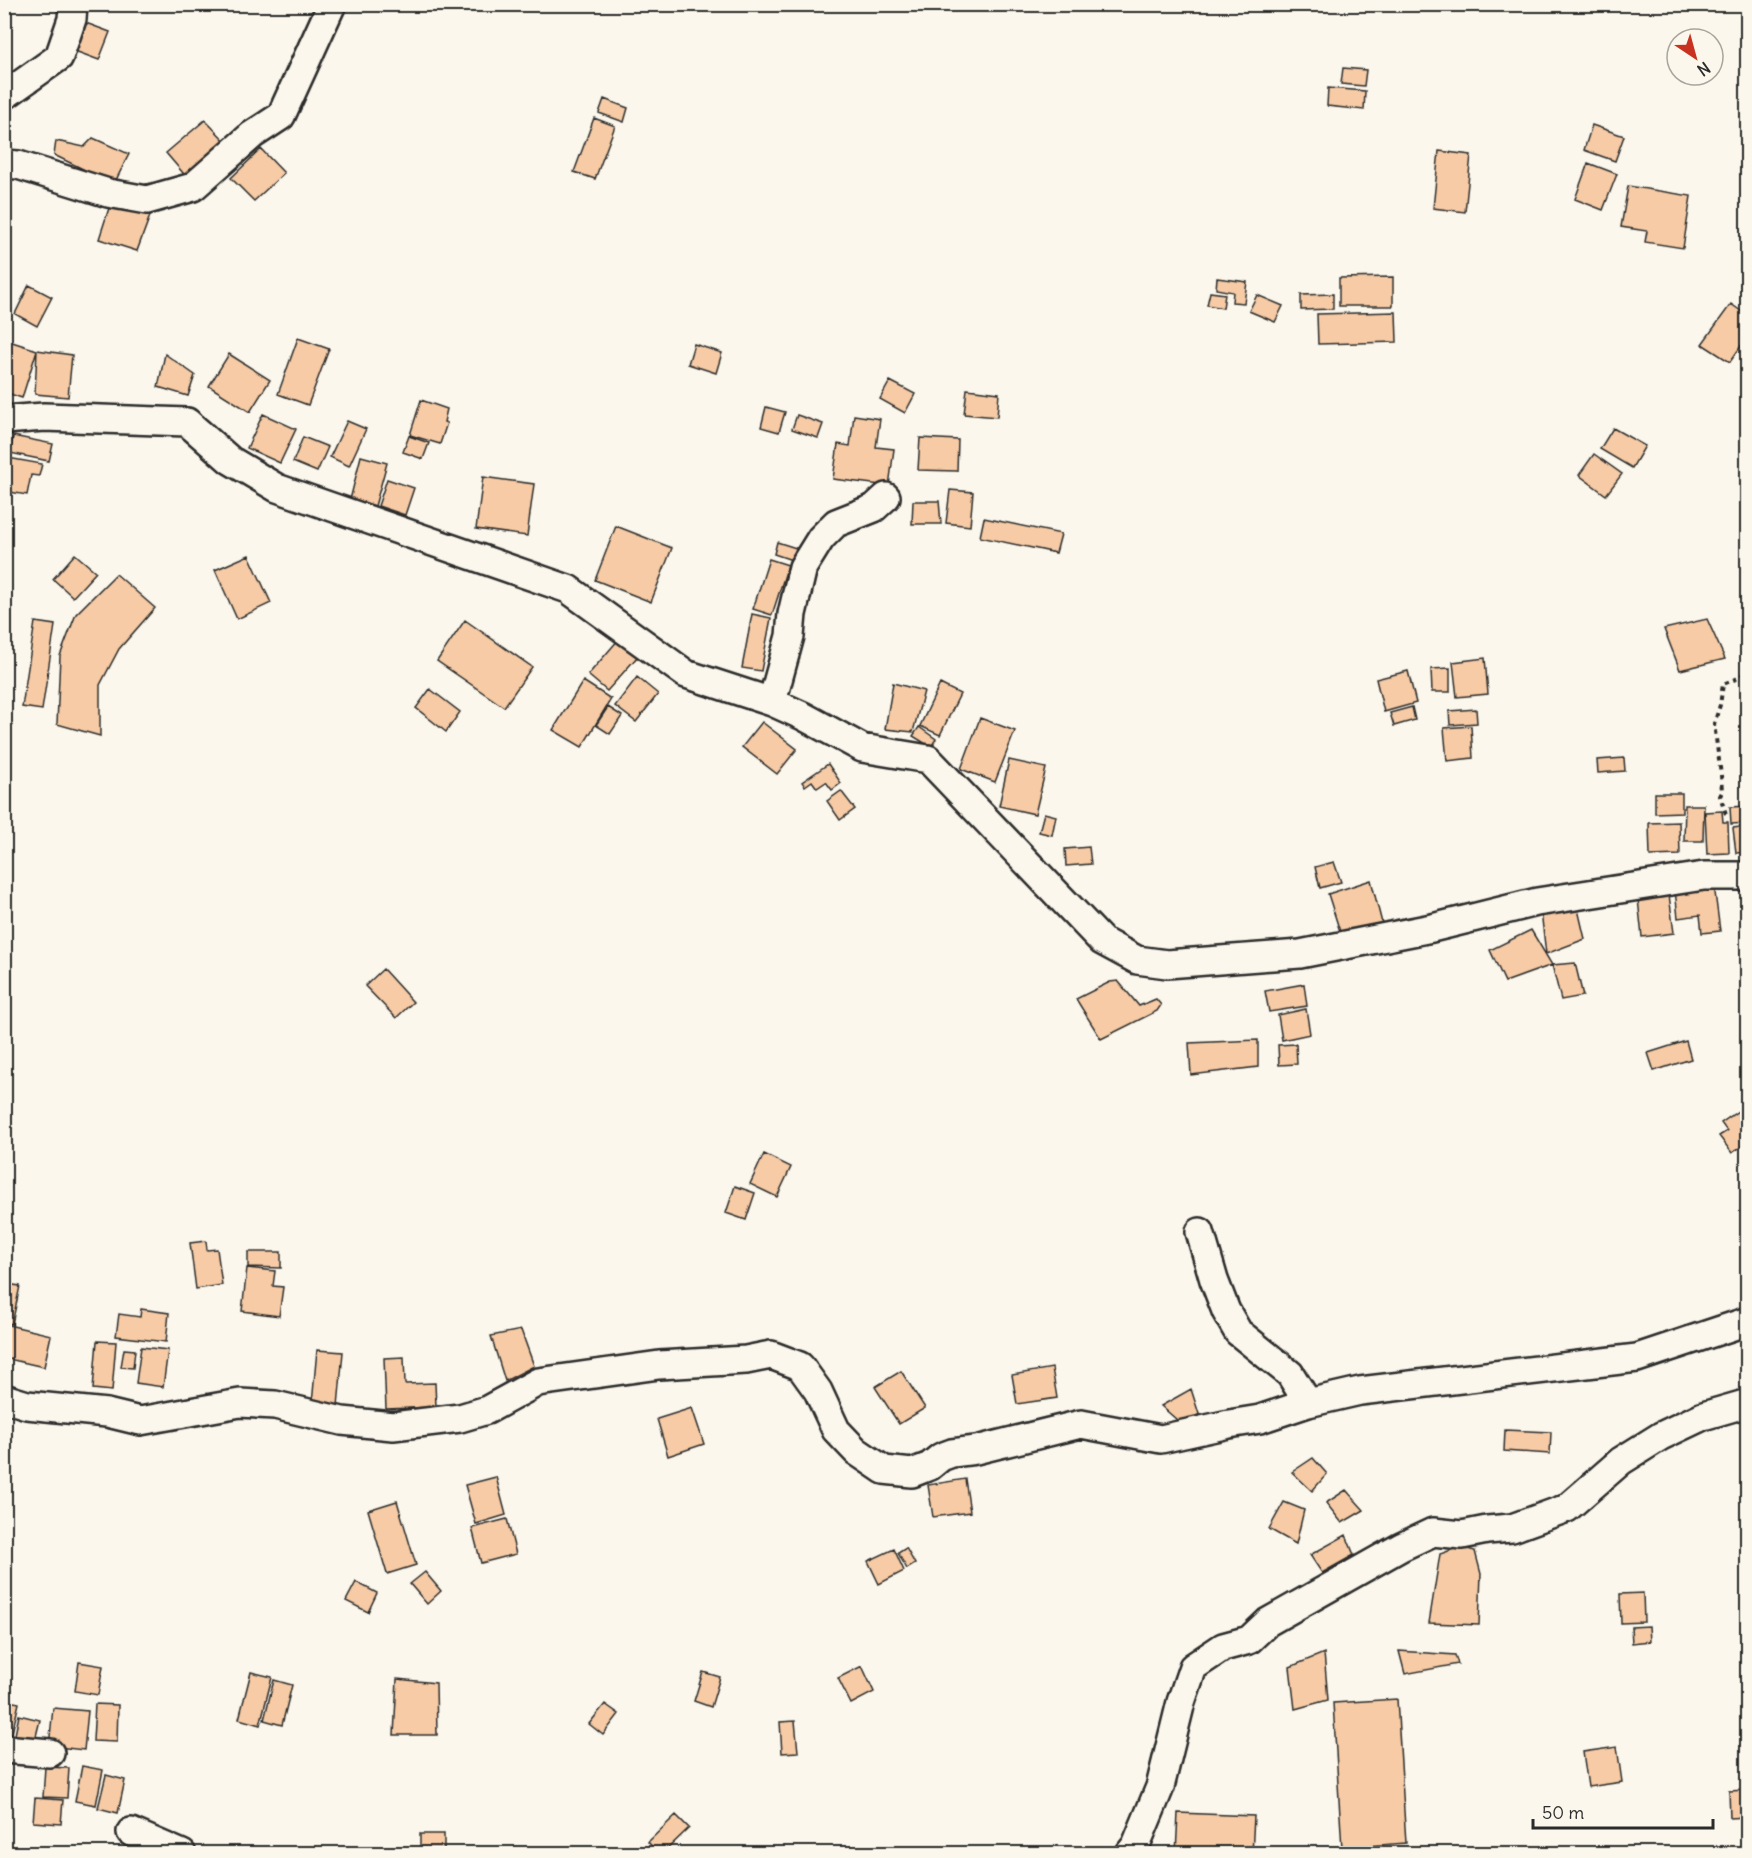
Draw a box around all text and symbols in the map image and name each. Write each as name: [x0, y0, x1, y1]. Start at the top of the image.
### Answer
north arrow: [1665, 27, 1725, 87]
text: N: [1693, 58, 1714, 80]
scale bar: [1533, 1792, 1713, 1830]
text: 50 m: [1542, 1801, 1584, 1824]

